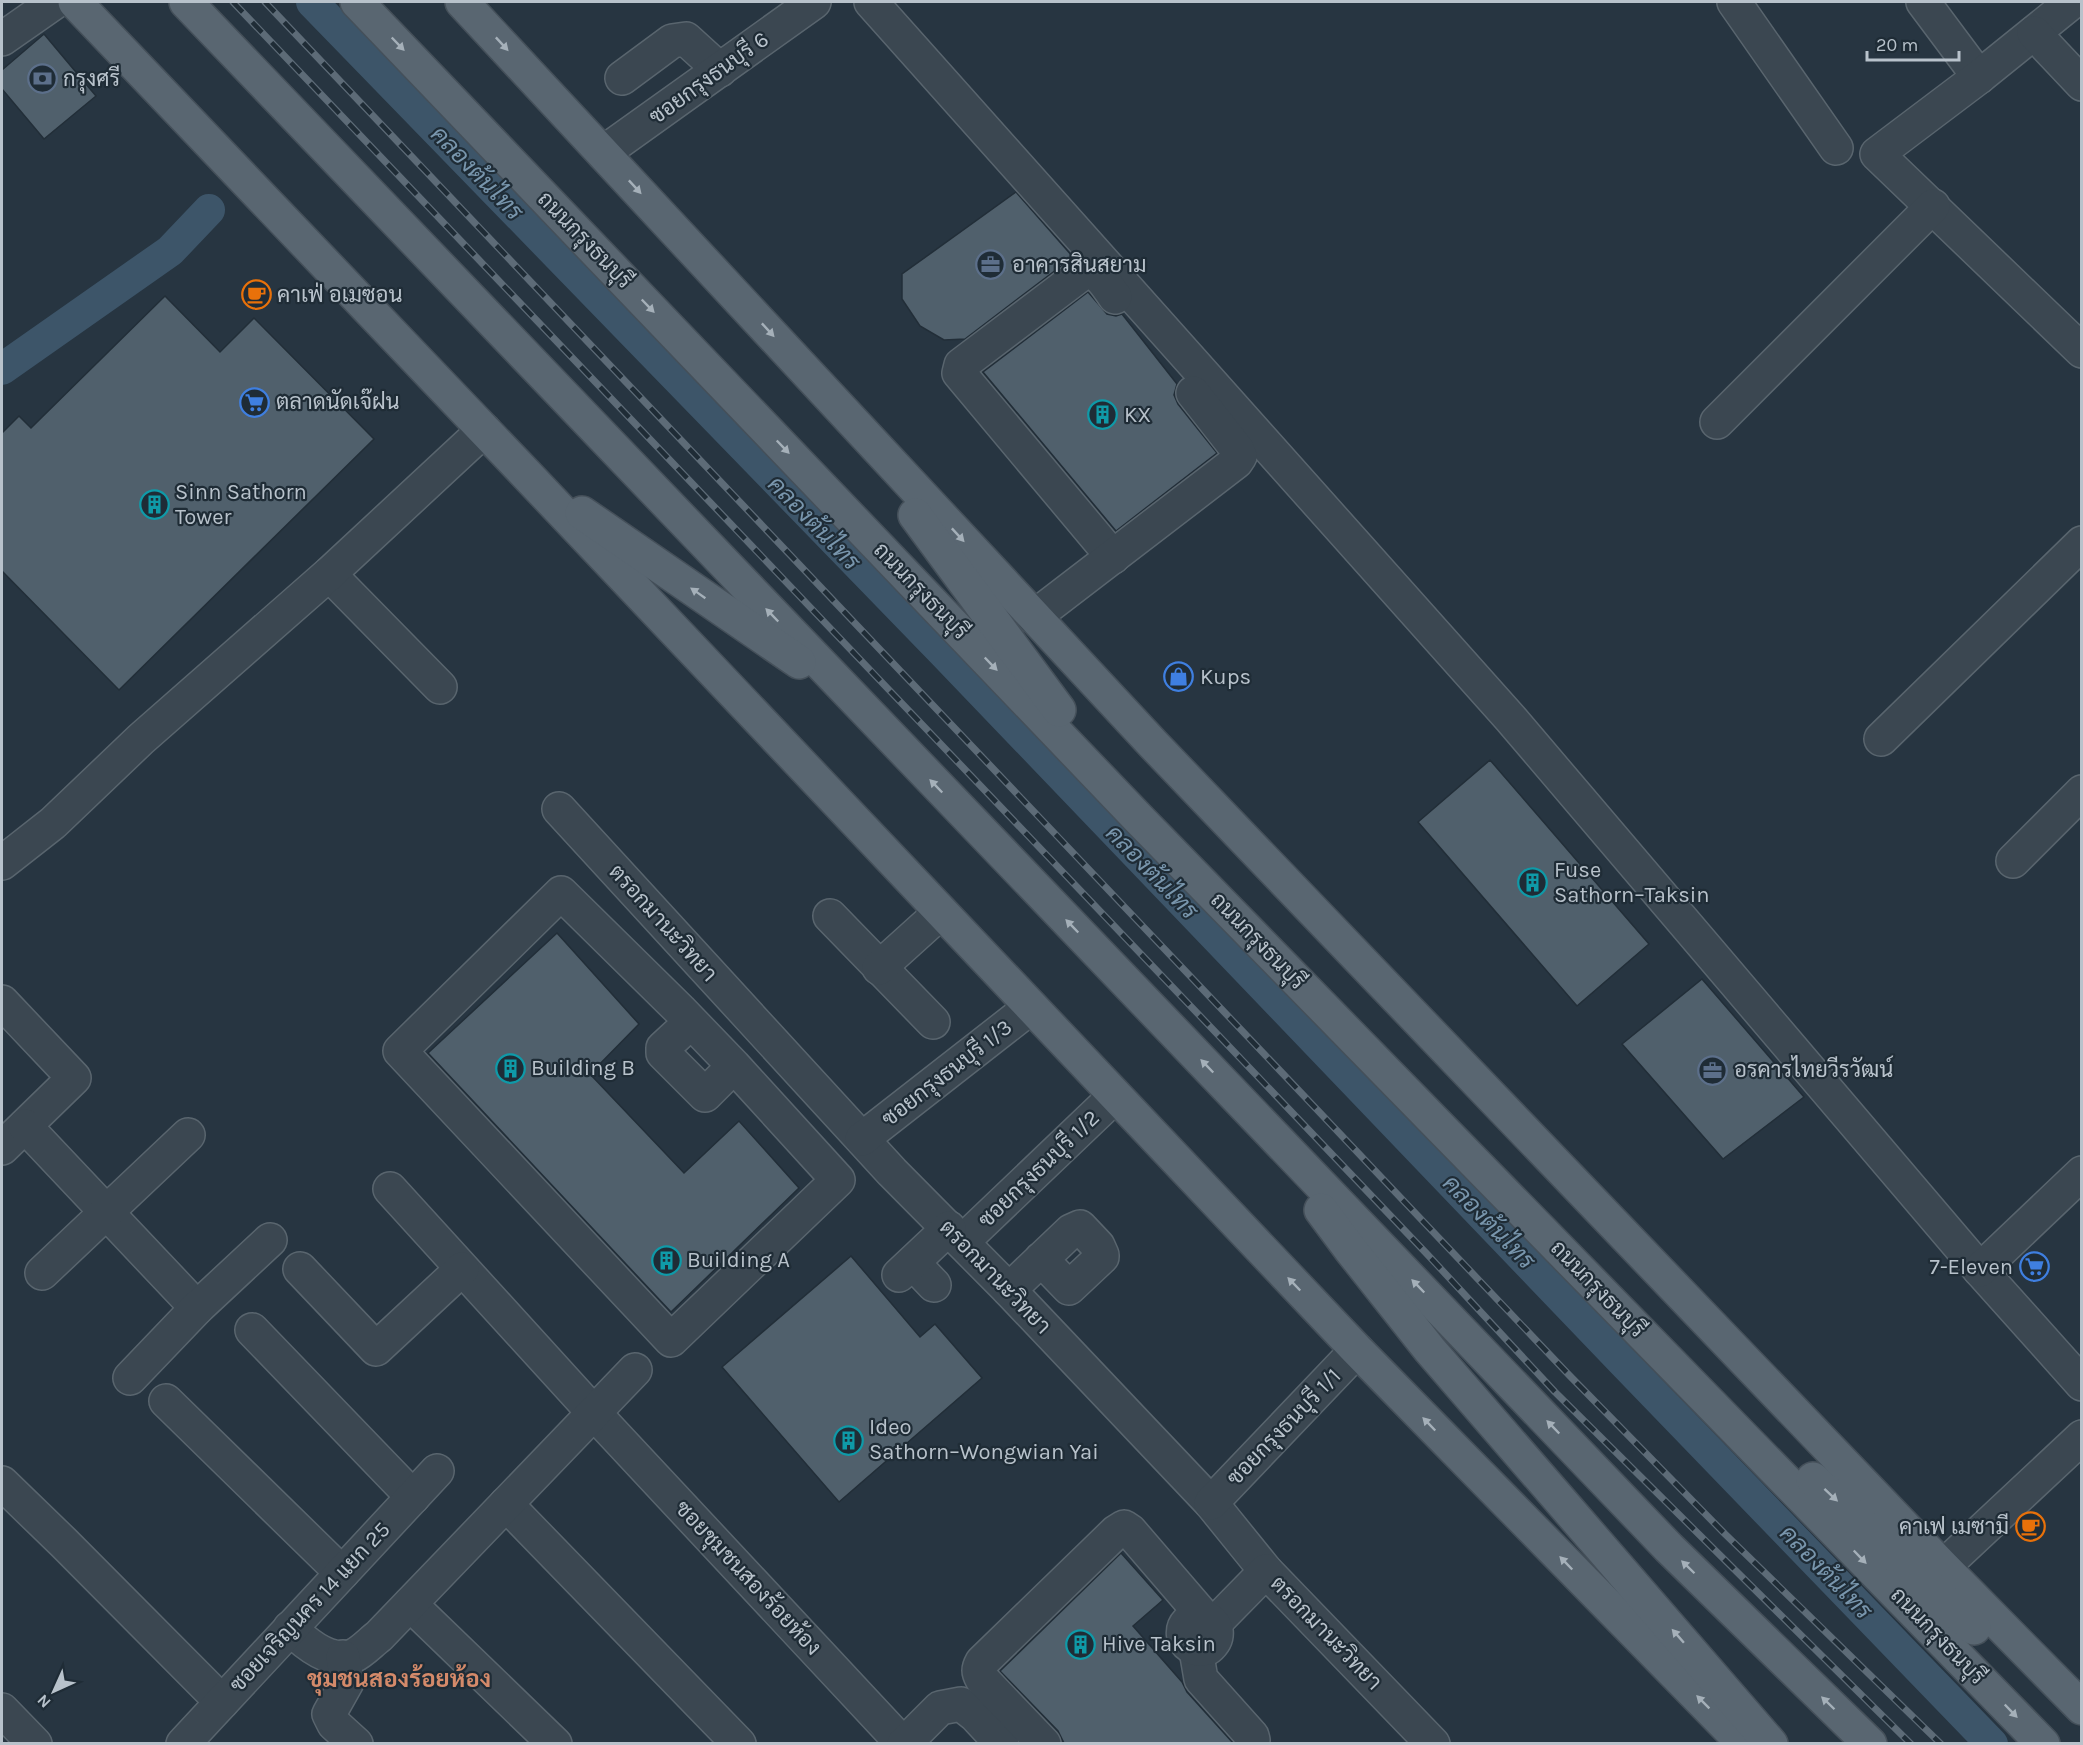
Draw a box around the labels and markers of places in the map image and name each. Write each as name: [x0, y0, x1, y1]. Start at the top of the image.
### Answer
bank icon: กรุงศรี: [26, 63, 58, 95]
place label: กรุงศรี: [63, 65, 120, 94]
office icon: อาคารสินสยาม: [975, 249, 1007, 281]
place label: อาคารสินสยาม: [1012, 251, 1146, 278]
cafe icon: คาเฟ่ อเมซอน: [240, 279, 272, 311]
place label: คาเฟ่ อเมซอน: [277, 282, 403, 308]
supermarket icon: ตลาดนัดเจ๊ฝน: [239, 386, 271, 418]
place label: ตลาดนัดเจ๊ฝน: [276, 388, 400, 415]
building icon: KX: [1087, 399, 1119, 431]
place label: KX: [1124, 402, 1151, 428]
place label: Sinn Sathorn Tower: [175, 479, 307, 530]
building icon: Sinn Sathorn Tower: [138, 489, 170, 521]
shop icon: Kups: [1163, 661, 1195, 693]
place label: Kups: [1200, 664, 1251, 690]
place label: Fuse Sathorn–Taksin: [1554, 857, 1710, 908]
building icon: Fuse Sathorn–Taksin: [1517, 867, 1549, 899]
building icon: Building B: [494, 1052, 526, 1084]
office icon: อรคารไทยวีรวัฒน์: [1697, 1054, 1729, 1086]
place label: Building B: [531, 1055, 635, 1081]
place label: อรคารไทยวีรวัฒน์: [1734, 1055, 1893, 1083]
building icon: Building A: [650, 1244, 682, 1276]
place label: Building A: [687, 1247, 790, 1273]
supermarket icon: 7-Eleven: [2018, 1251, 2050, 1283]
place label: 7-Eleven: [1930, 1254, 2013, 1280]
place label: Ideo Sathorn–Wongwian Yai: [869, 1414, 1099, 1465]
building icon: Ideo Sathorn–Wongwian Yai: [832, 1424, 864, 1456]
cafe icon: คาเฟ เมซามี: [2014, 1511, 2046, 1543]
place label: คาเฟ เมซามี: [1899, 1513, 2009, 1540]
building icon: Hive Taksin: [1065, 1628, 1097, 1660]
place label: Hive Taksin: [1102, 1631, 1216, 1657]

